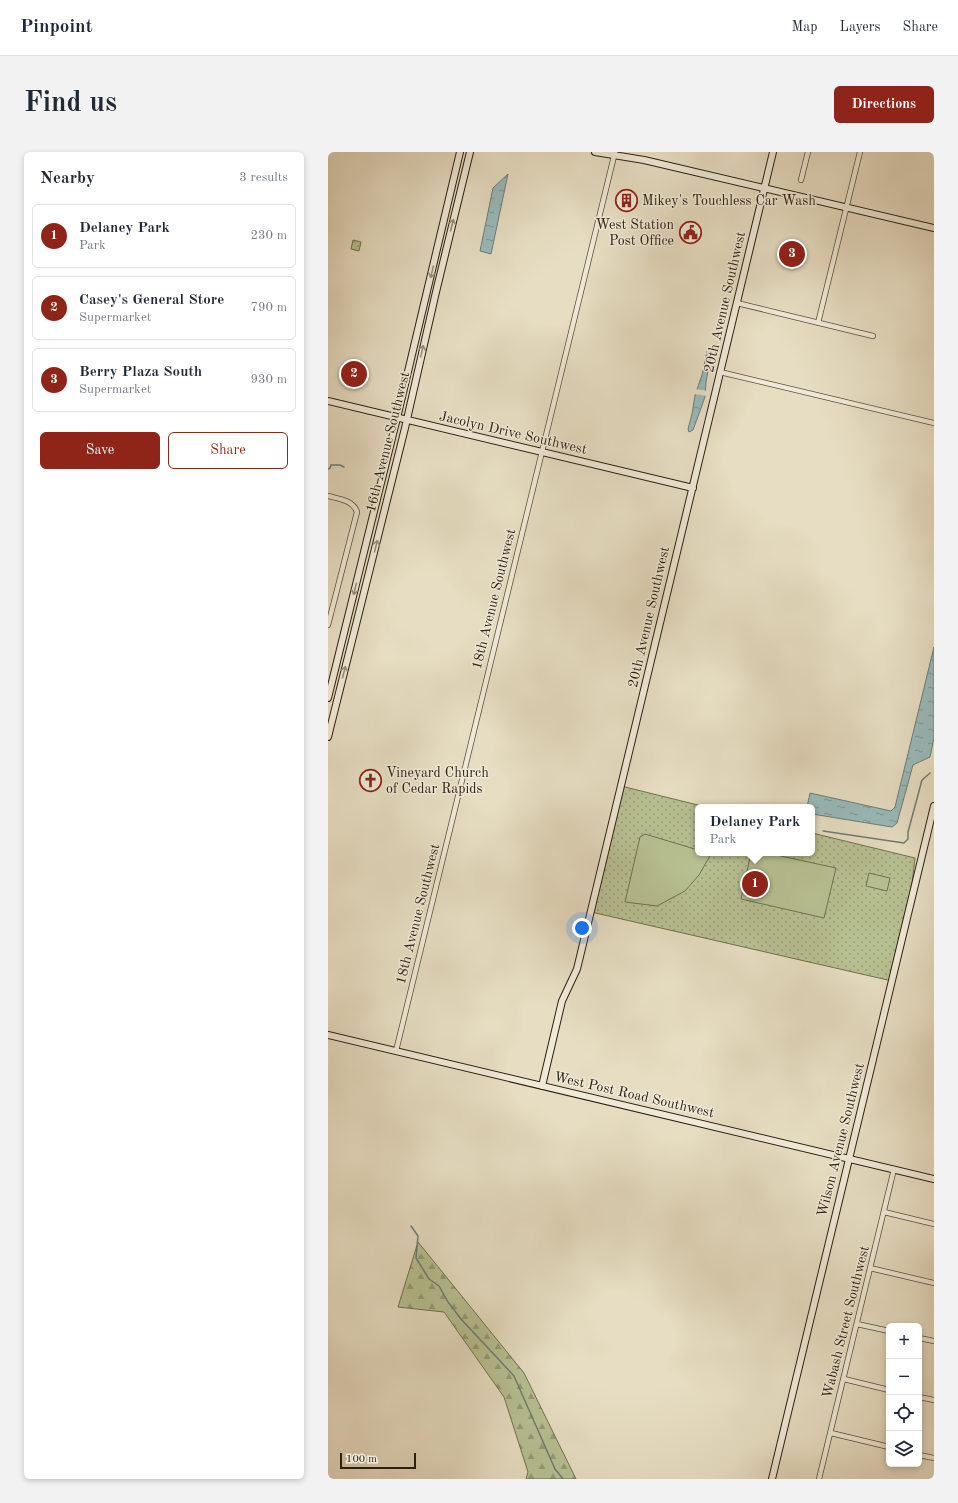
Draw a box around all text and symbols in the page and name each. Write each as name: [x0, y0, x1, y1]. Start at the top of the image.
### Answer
text: Pinpoint: [20, 18, 93, 37]
text: Map: [792, 20, 818, 34]
text: Layers: [840, 20, 881, 34]
text: Share: [903, 20, 938, 34]
button: Directions: [834, 86, 934, 123]
text: Find us: [24, 90, 117, 118]
text: Nearby: [40, 170, 95, 187]
text: 3 results: [239, 171, 288, 184]
building icon: Mikey's Touchless Car Wash: [614, 188, 640, 214]
place label: Mikey's Touchless Car Wash: [642, 194, 816, 208]
one-way arrow: [449, 218, 457, 231]
place label: West Station Post Office: [595, 218, 674, 248]
public building icon: West Station Post Office: [677, 220, 703, 246]
text: Delaney Park: [79, 221, 170, 236]
text: 1: [50, 229, 58, 242]
text: 230 m: [250, 229, 287, 242]
street label: 20th Avenue Southwest: [702, 230, 748, 374]
text: Park: [79, 239, 106, 252]
pin: 3: [779, 239, 805, 269]
one-way arrow: [427, 265, 435, 278]
text: Casey's General Store: [79, 293, 224, 308]
text: 2: [50, 301, 58, 314]
text: 790 m: [250, 301, 287, 314]
text: Supermarket: [79, 311, 151, 324]
one-way arrow: [419, 345, 427, 358]
pin: 2: [341, 359, 367, 389]
text: Berry Plaza South: [79, 365, 202, 380]
street label: 16th Avenue Southwest: [364, 370, 412, 514]
text: 3: [50, 373, 58, 386]
text: 930 m: [250, 373, 287, 386]
text: Supermarket: [79, 383, 151, 396]
street label: Jacolyn Drive Southwest: [438, 409, 588, 457]
button: Save: [40, 432, 160, 469]
button: Share: [168, 432, 288, 469]
street label: 18th Avenue Southwest: [470, 527, 518, 671]
one-way arrow: [372, 539, 380, 552]
street label: 20th Avenue Southwest: [626, 545, 672, 689]
one-way arrow: [351, 582, 358, 595]
one-way arrow: [341, 665, 348, 678]
place label: Vineyard Church of Cedar Rapids: [386, 766, 489, 796]
church icon: Vineyard Church of Cedar Rapids: [357, 768, 383, 794]
popup: [695, 804, 815, 856]
text: Delaney Park: [710, 815, 801, 830]
text: Park: [710, 833, 736, 846]
street label: 18th Avenue Southwest: [394, 842, 442, 986]
pin: 1: [742, 869, 768, 899]
your location: [572, 918, 592, 938]
street label: Wilson Avenue Southwest: [815, 1062, 867, 1218]
street label: West Post Road Southwest: [553, 1070, 716, 1120]
street label: Wabash Street Southwest: [820, 1244, 872, 1400]
map controls: [886, 1323, 922, 1467]
button: +: [886, 1323, 922, 1359]
button: −: [886, 1359, 922, 1395]
button: locate: [886, 1395, 922, 1431]
button: layers: [886, 1431, 922, 1467]
scale bar: [340, 1451, 416, 1470]
text: 100 m: [346, 1454, 377, 1465]

